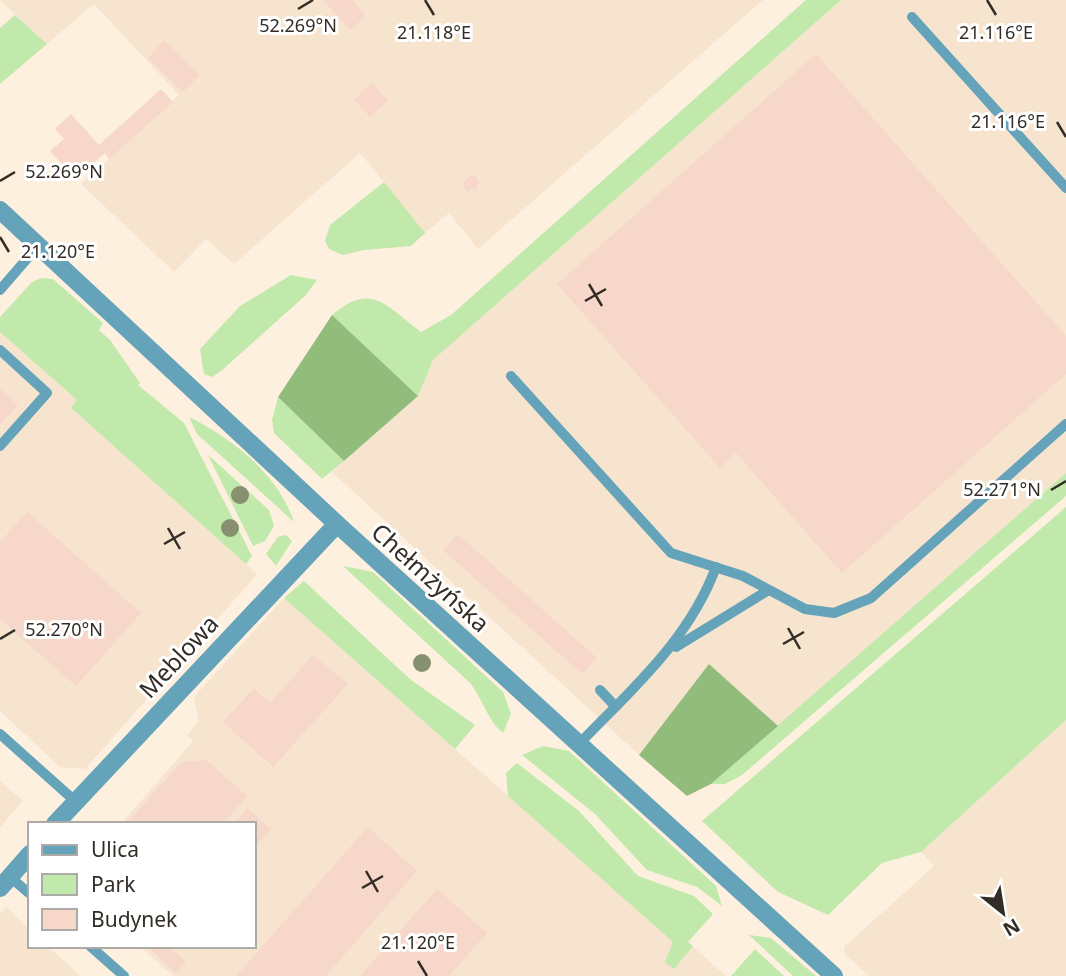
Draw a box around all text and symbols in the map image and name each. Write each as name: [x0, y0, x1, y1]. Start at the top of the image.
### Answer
text: 52.269°N: [259, 13, 337, 37]
text: 21.118°E: [397, 20, 471, 44]
text: 21.116°E: [959, 20, 1033, 44]
text: 21.116°E: [971, 109, 1045, 133]
text: 52.269°N: [25, 159, 103, 183]
text: 21.120°E: [21, 239, 95, 263]
text: 52.271°N: [963, 477, 1041, 501]
street label: Chełmżyńska: [365, 515, 497, 639]
street label: Meblowa: [131, 607, 225, 705]
text: 52.270°N: [25, 617, 103, 641]
legend: [28, 822, 256, 948]
text: Ulica: [91, 835, 139, 863]
text: Park: [91, 870, 136, 898]
north arrow: [968, 878, 1038, 948]
text: Budynek: [91, 905, 178, 933]
text: N: [998, 913, 1025, 943]
text: 21.120°E: [381, 930, 455, 954]

